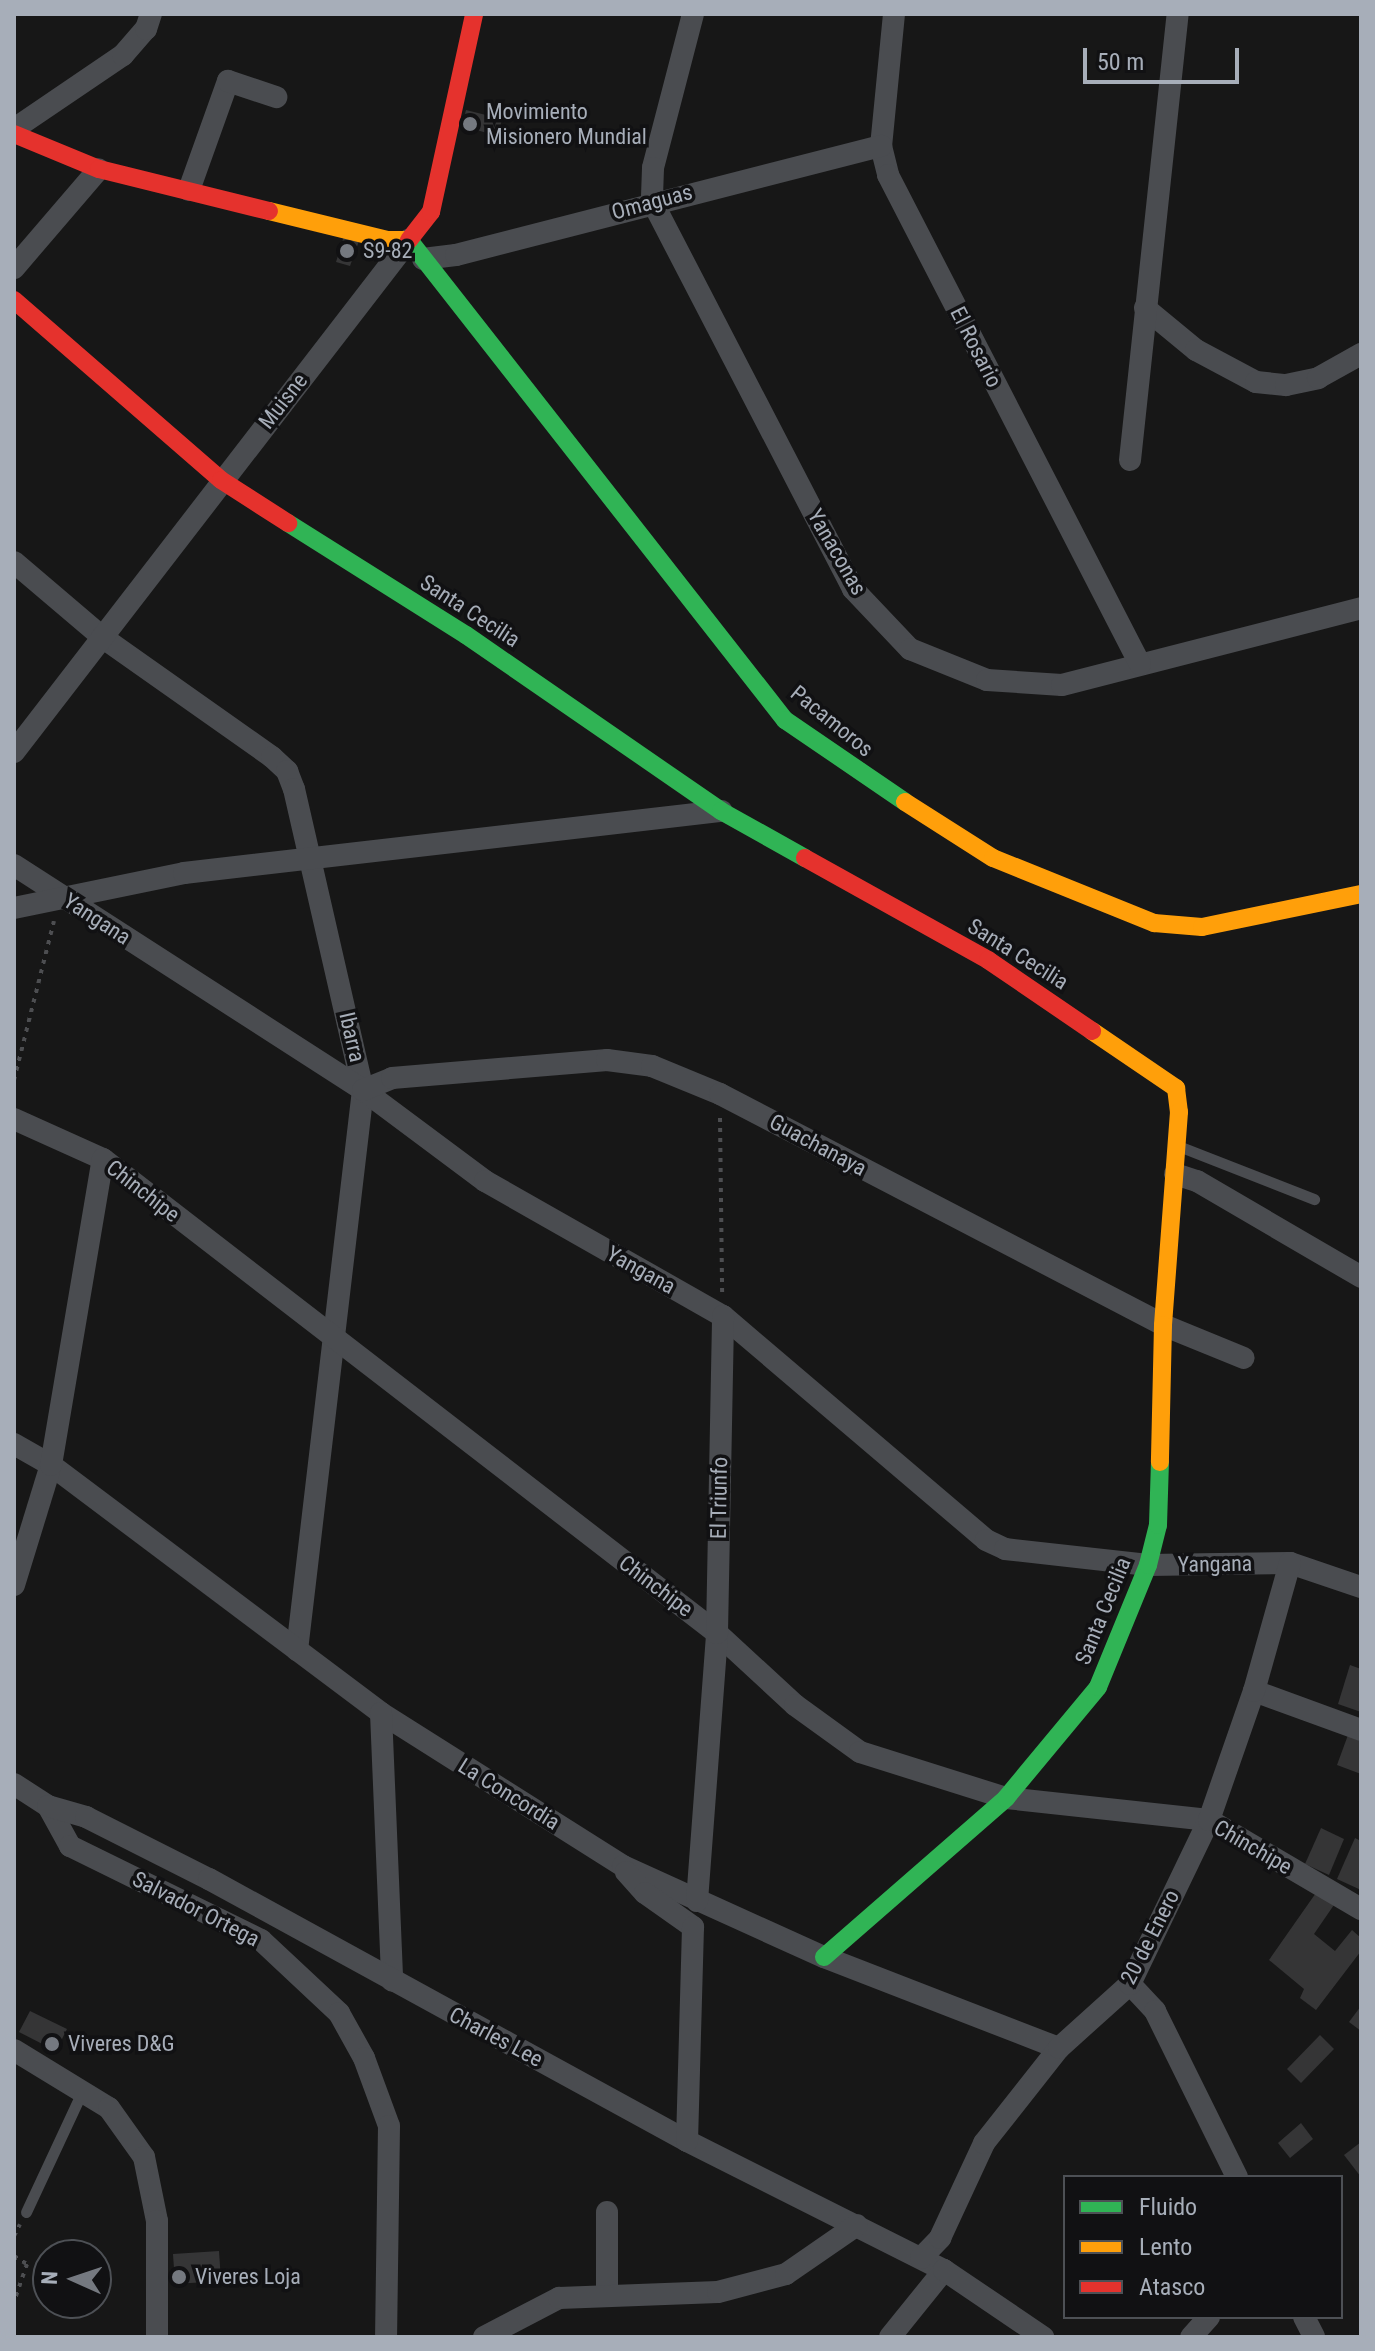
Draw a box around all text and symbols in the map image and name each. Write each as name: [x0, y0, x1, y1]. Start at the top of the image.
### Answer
scale bar: [1087, 32, 1243, 82]
text: 50 m: [1097, 48, 1144, 76]
place label: Movimiento Misionero Mundial: [486, 98, 647, 150]
marker: Movimiento Misionero Mundial: [461, 115, 479, 133]
street label: Omaguas: [609, 179, 695, 225]
place label: S9-82: [363, 238, 412, 264]
marker: S9-82: [338, 242, 356, 260]
street label: El Rosario: [944, 302, 1008, 392]
street label: Muisne: [253, 368, 313, 434]
street label: Yanaconas: [802, 504, 872, 600]
street label: Santa Cecilia: [415, 569, 525, 653]
street label: Pacamoros: [785, 680, 879, 762]
street label: Yangana: [59, 888, 135, 950]
street label: Santa Cecilia: [963, 913, 1073, 995]
street label: Ibarra: [333, 1009, 371, 1065]
street label: Guachanaya: [765, 1108, 871, 1182]
street label: Chinchipe: [101, 1154, 185, 1228]
street label: Yangana: [602, 1240, 680, 1300]
street label: El Triunfo: [705, 1456, 733, 1540]
street label: Chinchipe: [614, 1550, 698, 1622]
street label: Yangana: [1178, 1550, 1252, 1578]
street label: Santa Cecilia: [1070, 1554, 1136, 1668]
street label: La Concordia: [453, 1752, 565, 1836]
street label: Chinchipe: [1209, 1814, 1297, 1880]
street label: Salvador Ortega: [128, 1866, 264, 1952]
street label: 20 de Enero: [1115, 1885, 1185, 1989]
street label: Charles Lee: [445, 2001, 547, 2073]
place label: Viveres D&G: [68, 2031, 174, 2057]
marker: Viveres D&G: [43, 2035, 61, 2053]
legend: [1063, 2175, 1343, 2319]
text: Fluido: [1139, 2193, 1197, 2221]
text: Lento: [1139, 2233, 1192, 2261]
north arrow: [32, 2239, 112, 2319]
place label: Viveres Loja: [195, 2264, 301, 2290]
marker: Viveres Loja: [170, 2268, 188, 2286]
text: N: [37, 2270, 62, 2285]
text: Atasco: [1139, 2273, 1205, 2301]

